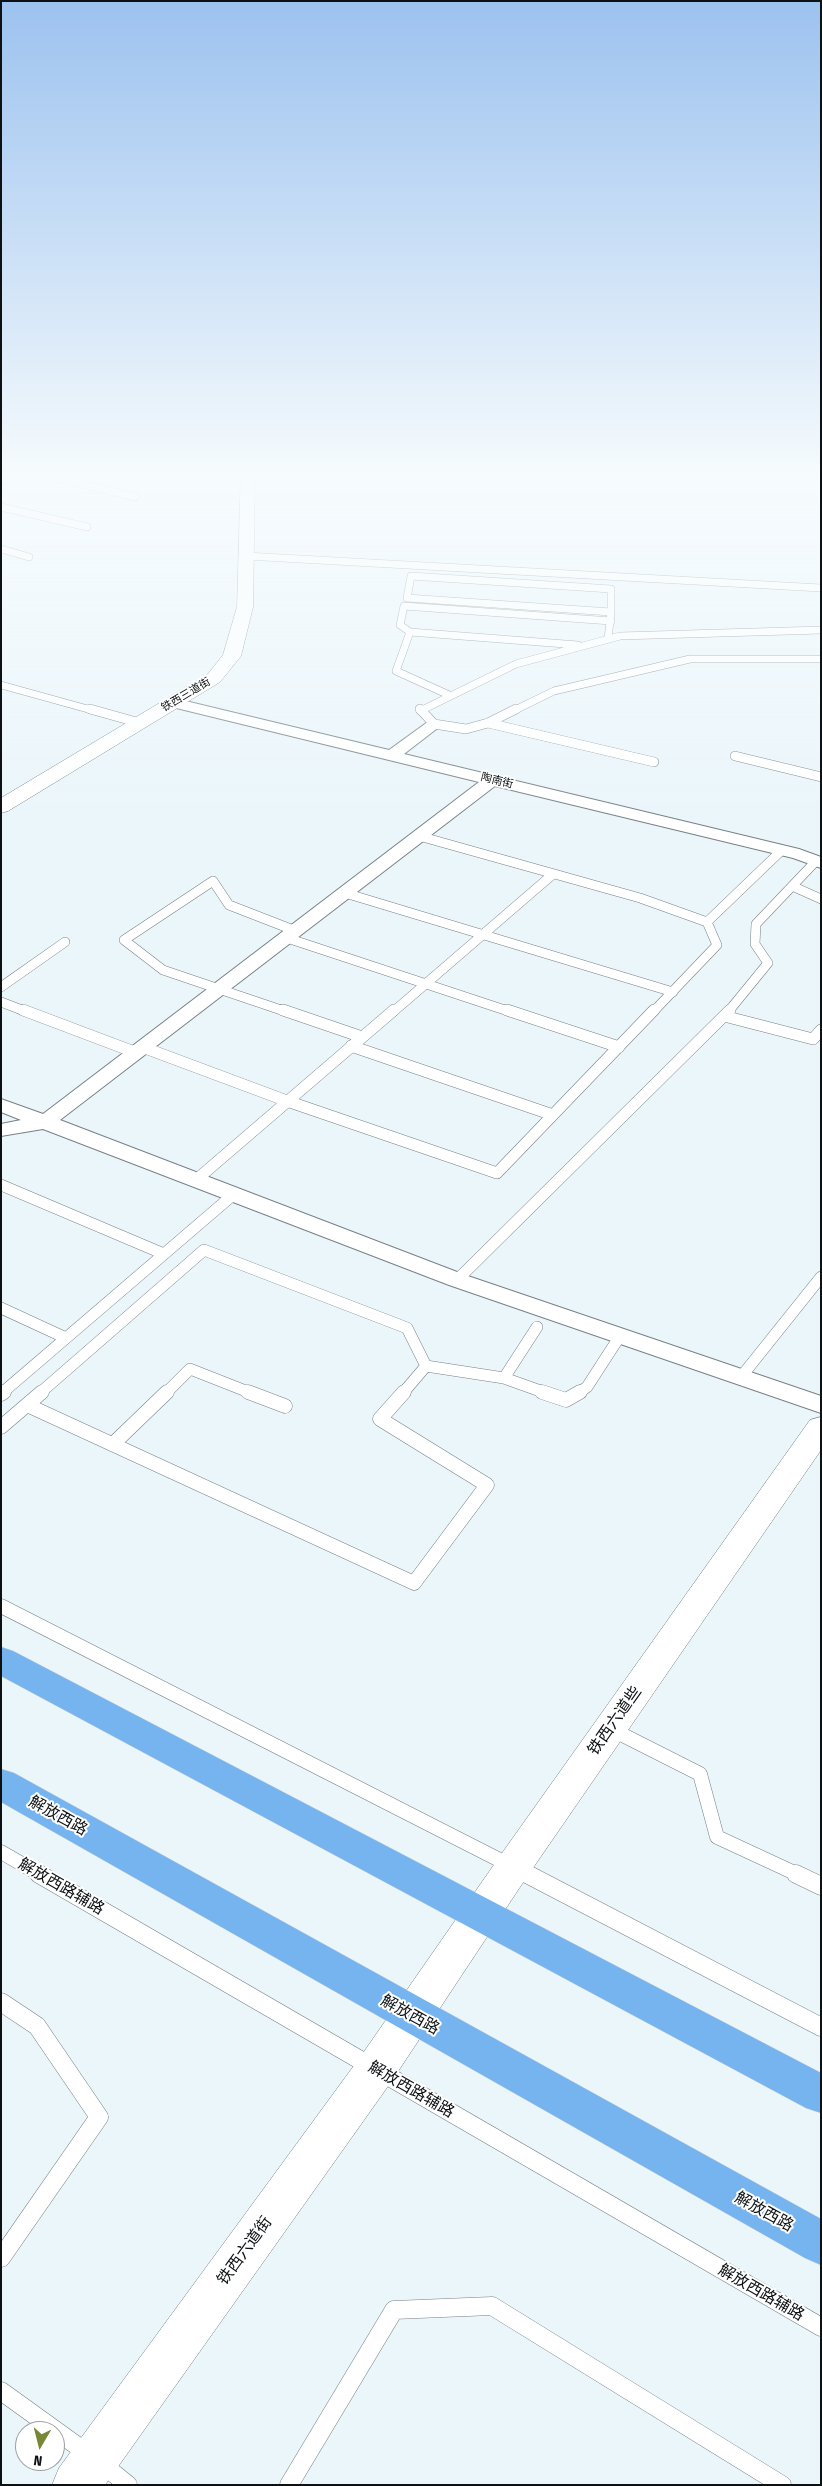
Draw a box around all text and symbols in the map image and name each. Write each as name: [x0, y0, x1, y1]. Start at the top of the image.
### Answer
street label: 铁西三道街: [159, 675, 213, 715]
street label: 陶南街: [479, 771, 515, 791]
street label: 铁西六道些: [584, 1683, 646, 1759]
street label: 解放西路: [25, 1792, 91, 1840]
street label: 解放西路辅路: [15, 1855, 107, 1919]
street label: 解放西路: [377, 1991, 443, 2039]
street label: 解放西路辅路: [365, 2058, 457, 2122]
street label: 解放西路: [731, 2188, 797, 2236]
street label: 铁西六道街: [214, 2213, 276, 2289]
street label: 解放西路辅路: [715, 2261, 807, 2325]
north arrow: [15, 2421, 65, 2471]
text: N: [33, 2451, 43, 2469]

